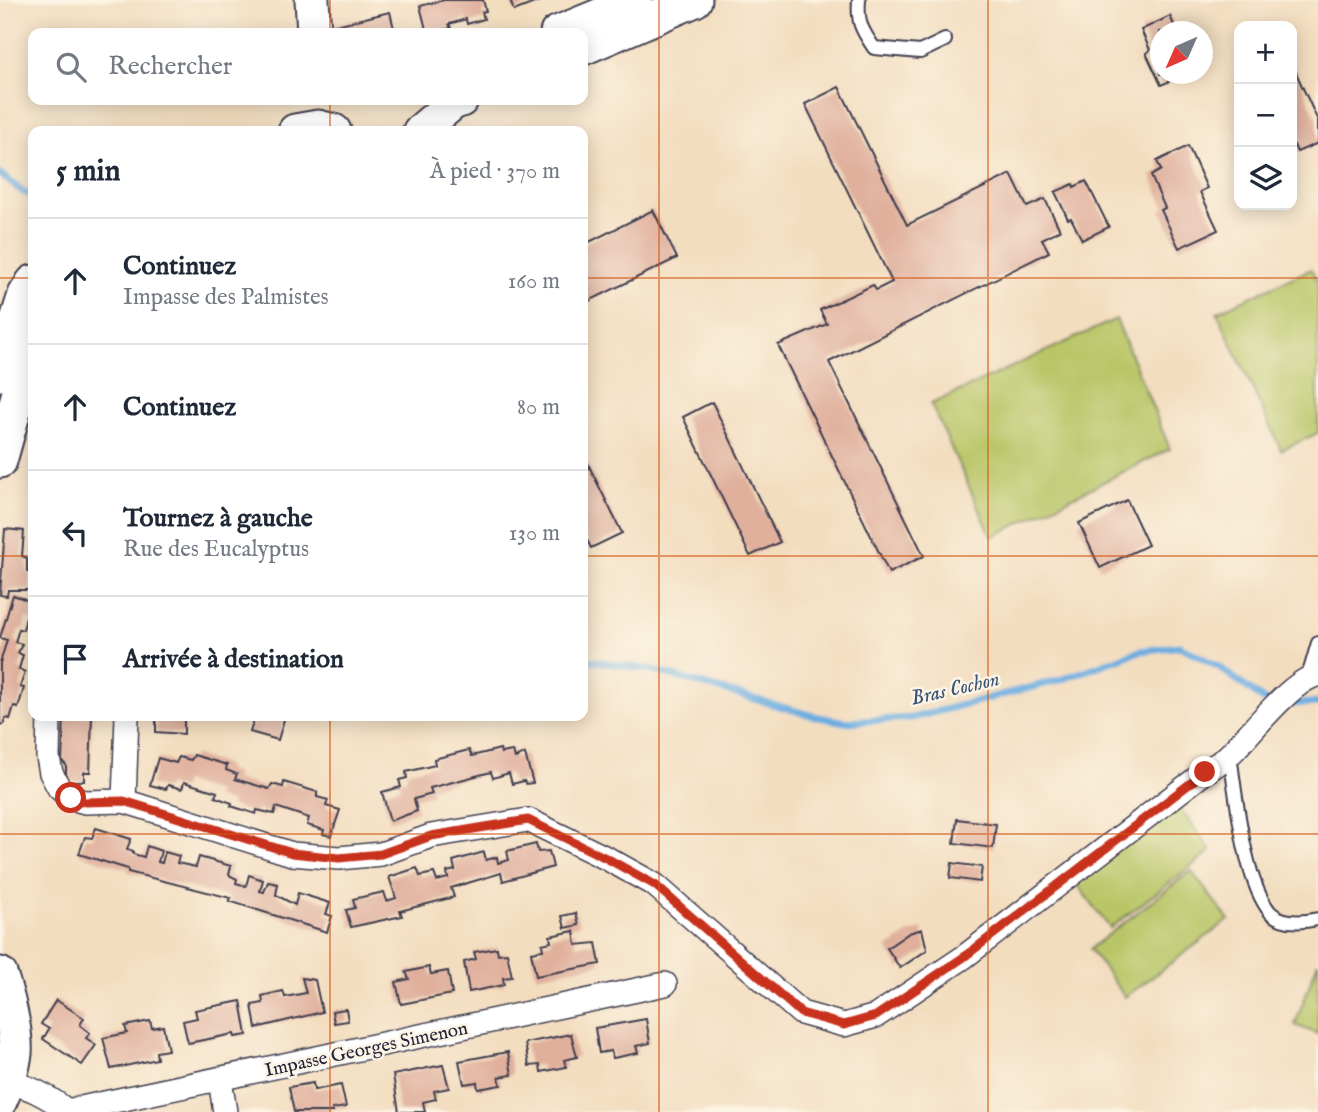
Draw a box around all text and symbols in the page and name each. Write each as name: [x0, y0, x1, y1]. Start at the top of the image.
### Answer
north arrow: [1150, 21, 1213, 84]
map controls: [1234, 21, 1297, 210]
button: +: [1234, 21, 1297, 84]
search box: [28, 28, 588, 105]
icon: search: [52, 48, 90, 86]
text: Rechercher: [108, 50, 232, 83]
button: −: [1234, 84, 1297, 147]
button: layers: [1234, 147, 1297, 210]
text: 5 min: [56, 153, 121, 191]
text: À pied · 370 m: [430, 157, 560, 186]
text: Continuez: [123, 250, 236, 283]
icon: ahead: [56, 262, 94, 300]
text: 160 m: [508, 267, 560, 296]
text: Impasse des Palmistes: [123, 283, 329, 312]
icon: ahead: [56, 388, 94, 426]
text: Continuez: [123, 391, 236, 424]
text: 80 m: [517, 393, 560, 422]
text: Tournez à gauche: [123, 502, 313, 535]
icon: left: [56, 514, 94, 552]
text: 130 m: [509, 519, 560, 548]
text: Rue des Eucalyptus: [123, 535, 309, 564]
icon: arrive: [56, 640, 94, 678]
text: Arrivée à destination: [123, 643, 344, 676]
water label: Bras Cochon: [908, 666, 1002, 713]
route end: [1189, 756, 1220, 787]
route start: [55, 782, 86, 813]
street label: Impasse Georges Simenon: [263, 1017, 470, 1083]

